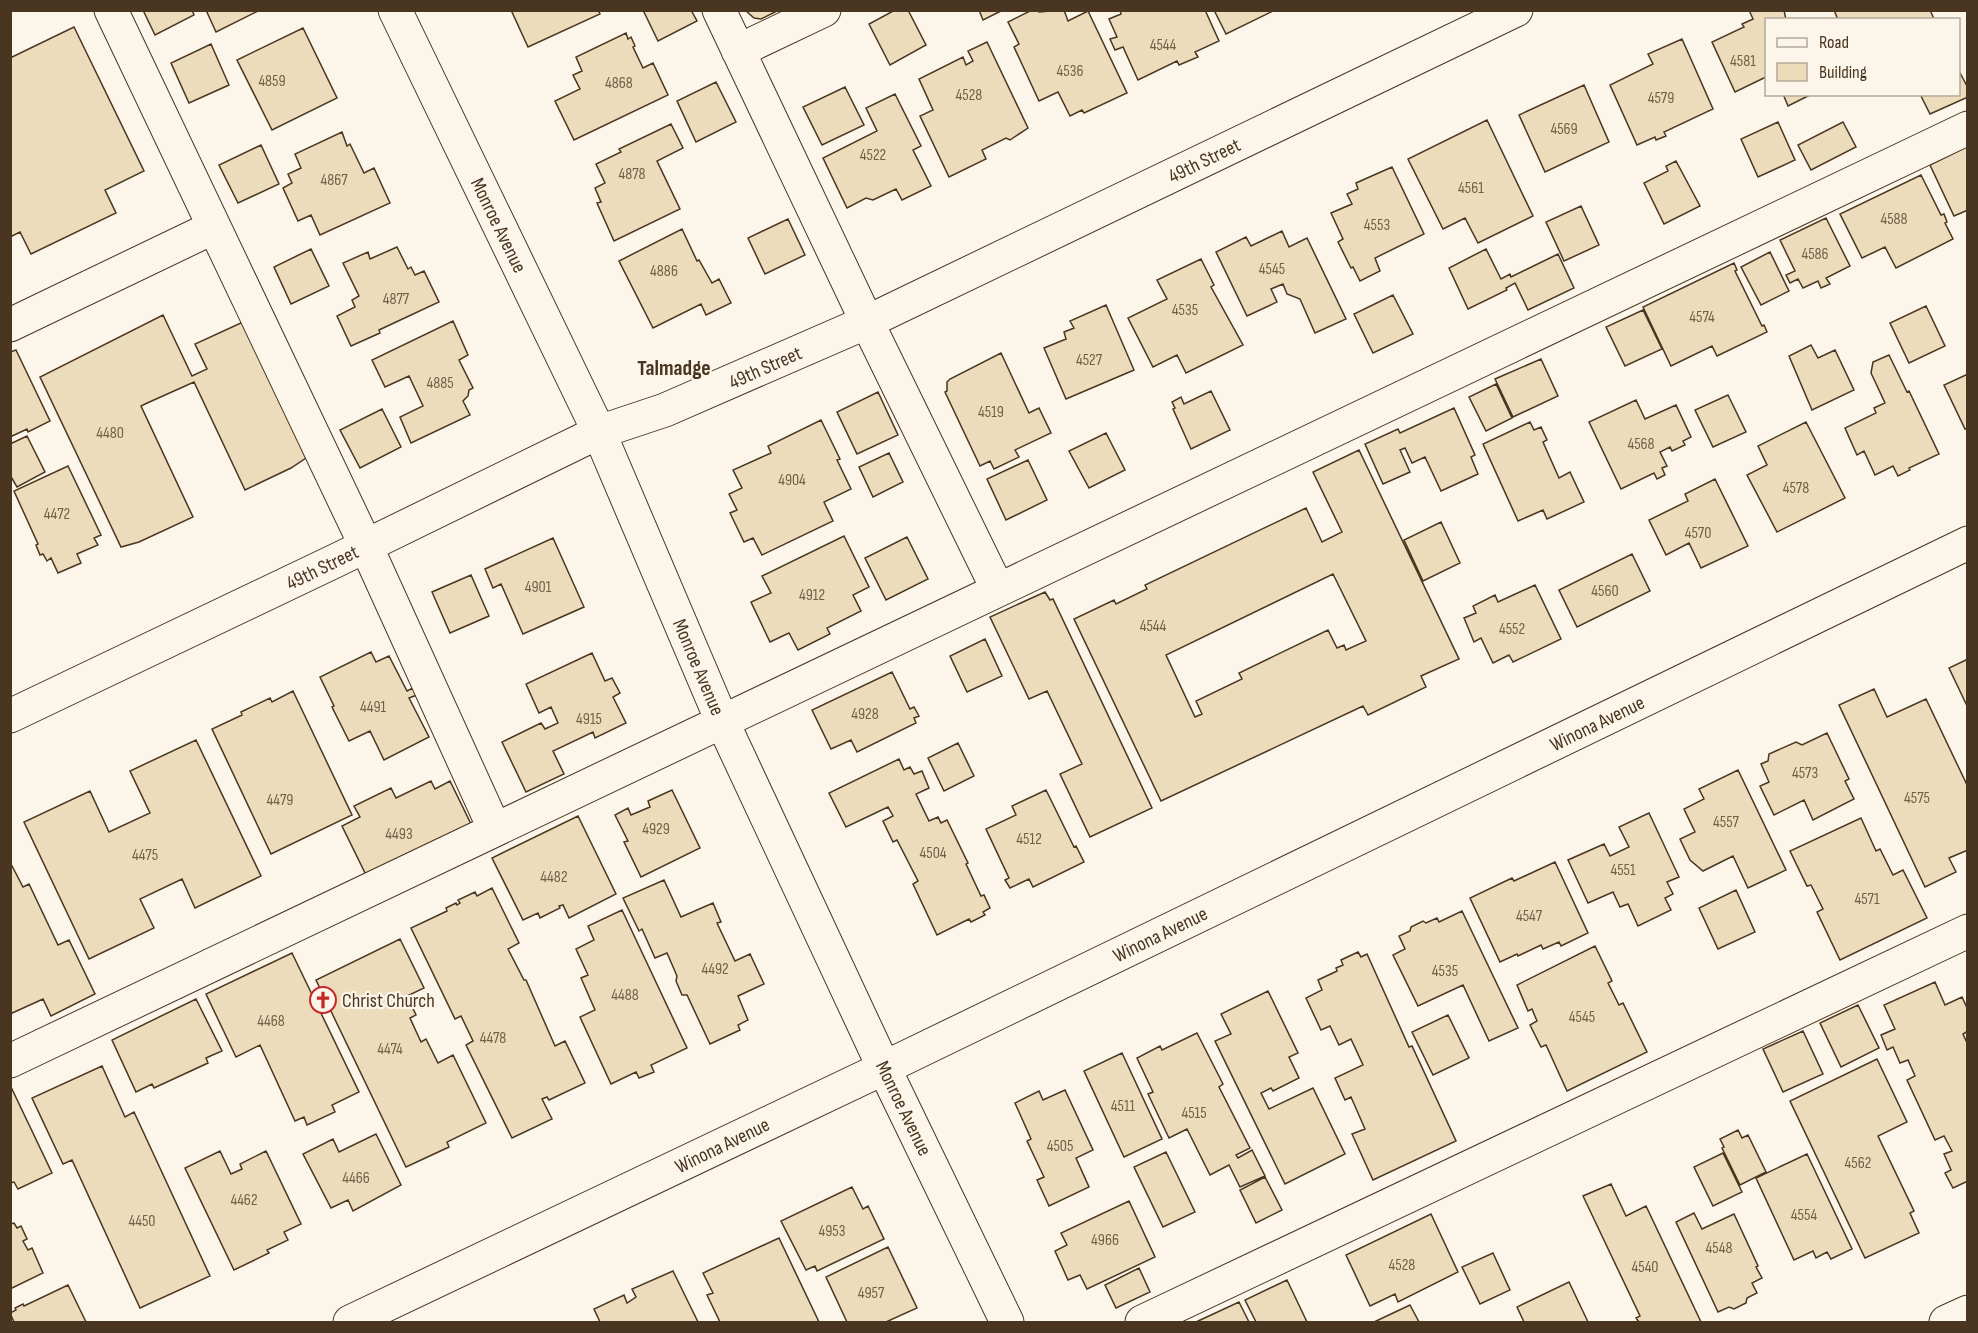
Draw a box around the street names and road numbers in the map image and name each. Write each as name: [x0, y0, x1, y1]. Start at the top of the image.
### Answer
street label: 49th Street: [1164, 133, 1245, 189]
street label: Monroe Avenue: [465, 174, 531, 277]
street label: 49th Street: [725, 341, 806, 395]
street label: 49th Street: [282, 540, 363, 596]
street label: Monroe Avenue: [667, 615, 729, 719]
street label: Winona Avenue: [1546, 691, 1649, 757]
street label: Winona Avenue: [1109, 902, 1212, 968]
street label: Monroe Avenue: [870, 1057, 936, 1160]
street label: Winona Avenue: [671, 1113, 774, 1179]

